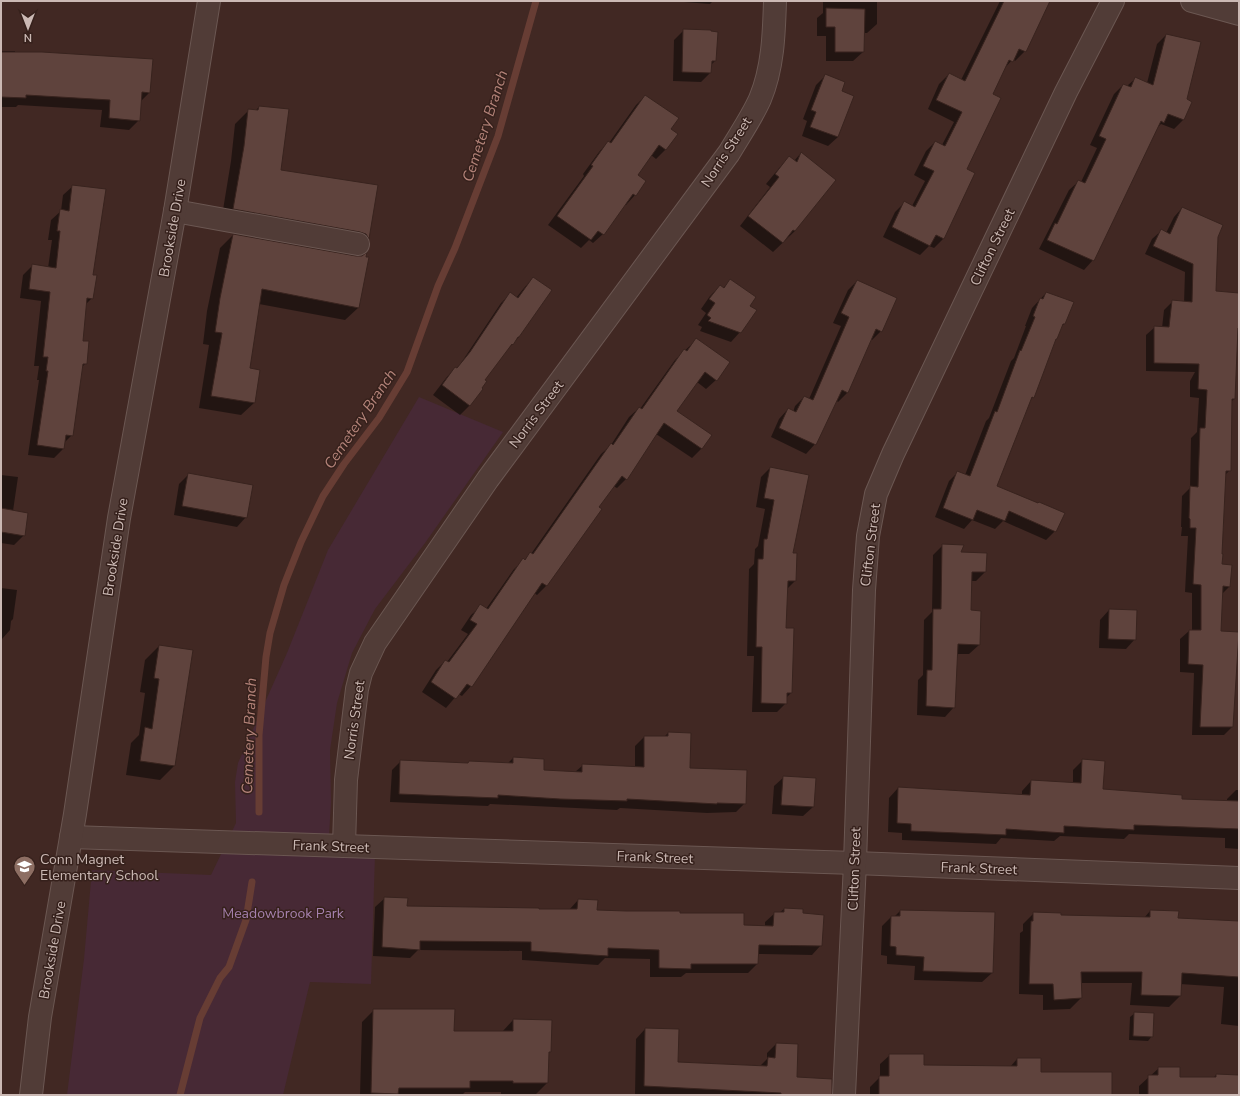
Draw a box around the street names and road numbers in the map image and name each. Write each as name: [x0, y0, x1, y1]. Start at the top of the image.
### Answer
street label: Norris Street: [697, 113, 756, 191]
street label: Brookside Drive: [155, 178, 190, 279]
street label: Clifton Street: [966, 205, 1019, 289]
street label: Norris Street: [505, 377, 568, 452]
street label: Brookside Drive: [98, 497, 133, 598]
street label: Clifton Street: [856, 502, 885, 588]
street label: Norris Street: [340, 679, 369, 761]
street label: Clifton Street: [844, 827, 865, 911]
street label: Frank Street: [292, 836, 370, 857]
street label: Frank Street: [616, 847, 694, 868]
street label: Frank Street: [940, 858, 1018, 879]
street label: Brookside Drive: [35, 900, 70, 1001]

